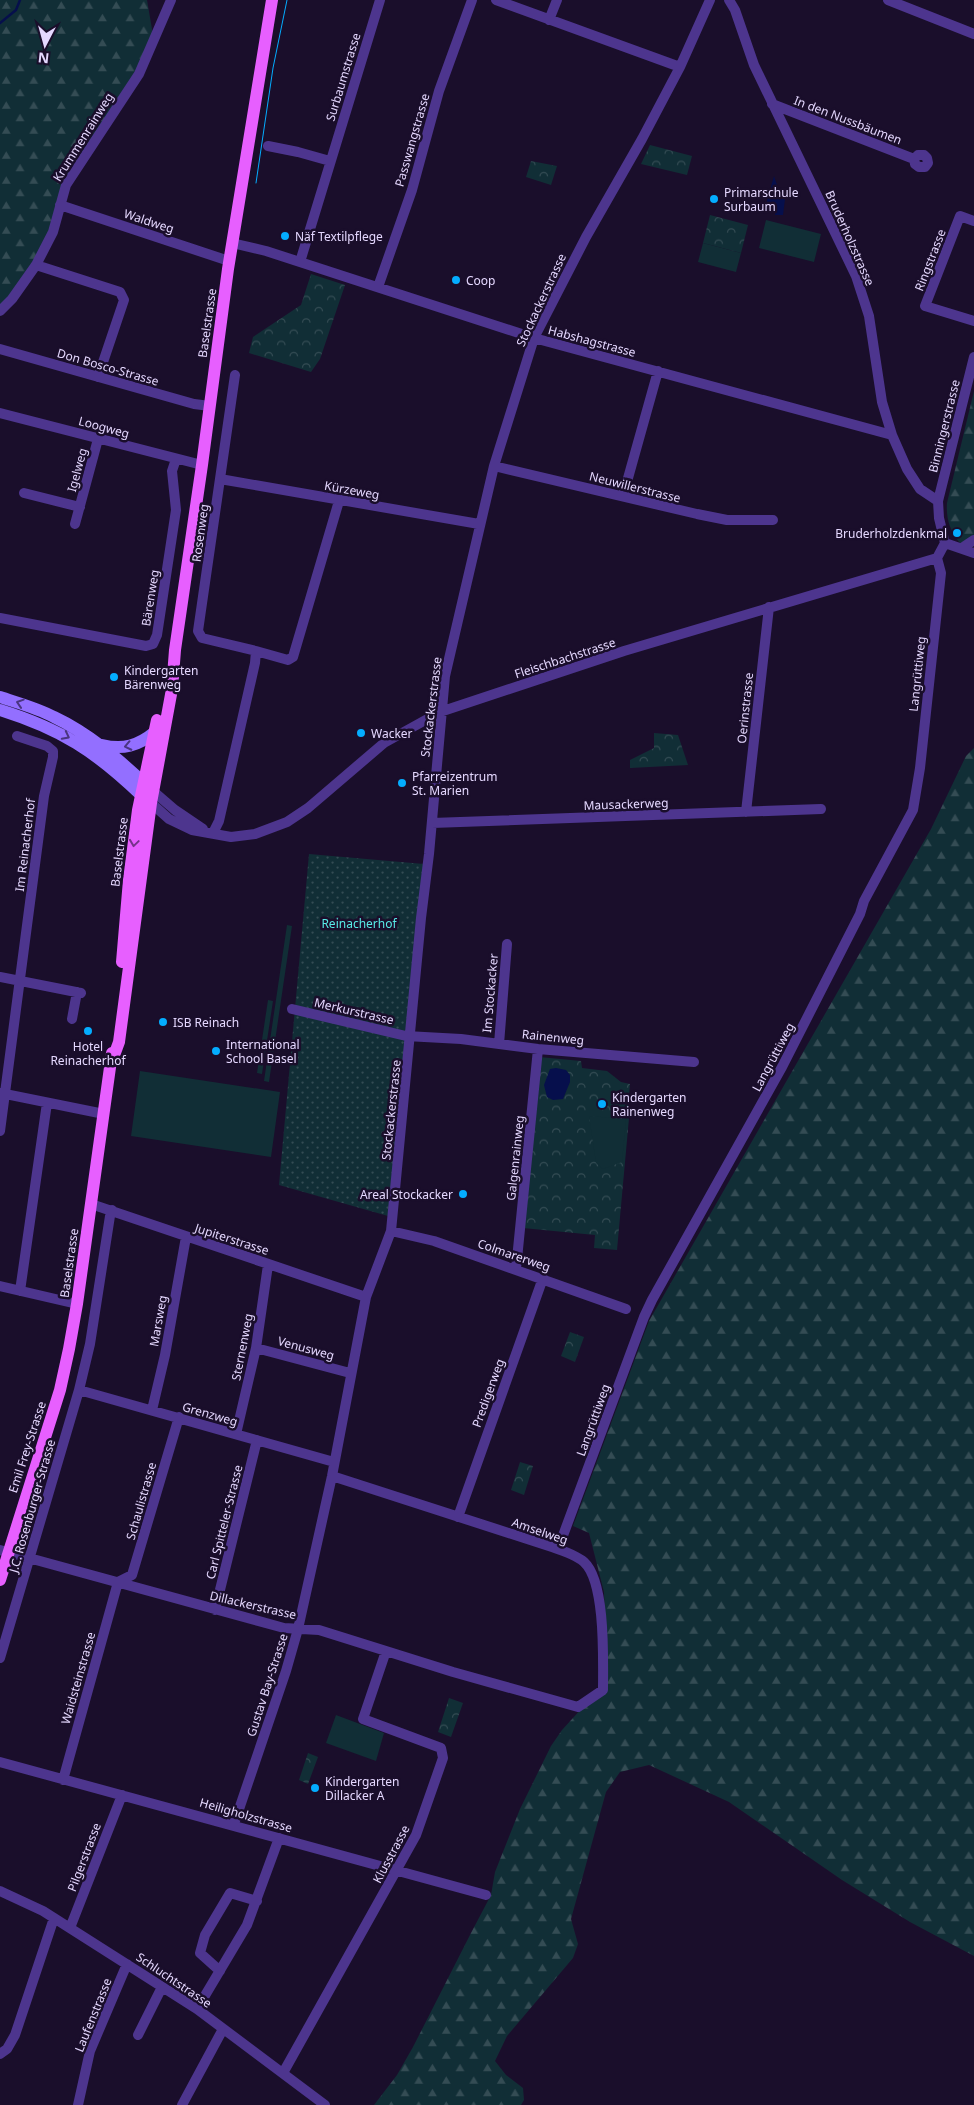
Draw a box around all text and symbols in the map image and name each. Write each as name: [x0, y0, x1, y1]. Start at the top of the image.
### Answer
north arrow: [20, 20, 70, 70]
street label: Surbaumstrasse: [321, 31, 365, 123]
text: N: [37, 48, 50, 68]
street label: Krummenrainweg: [49, 89, 117, 185]
street label: Passwangstrasse: [391, 91, 433, 189]
street label: In den Nussbäumen: [792, 92, 904, 148]
place label: Primarschule Surbaum: [724, 184, 799, 215]
street label: Bruderholzstrasse: [821, 188, 879, 288]
marker: Primarschule Surbaum: [708, 193, 720, 205]
street label: Waldweg: [122, 205, 176, 237]
street label: Ringstrasse: [910, 226, 950, 293]
place label: Näf Textilpflege: [295, 228, 383, 245]
marker: Näf Textilpflege: [279, 230, 291, 242]
street label: Stockackerstrasse: [512, 251, 570, 349]
place label: Coop: [466, 272, 495, 289]
marker: Coop: [450, 274, 462, 286]
street label: Baselstrasse: [194, 287, 220, 359]
street label: Habshagstrasse: [546, 321, 638, 361]
street label: Don Bosco-Strasse: [55, 344, 161, 390]
street label: Binningerstrasse: [924, 378, 964, 474]
street label: Loogweg: [77, 412, 131, 442]
street label: Igelweg: [63, 446, 91, 494]
street label: Neuwillerstrasse: [588, 467, 683, 507]
street label: Kürzeweg: [323, 477, 381, 503]
street label: Rosenweg: [188, 503, 212, 563]
place label: Bruderholzdenkmal: [835, 525, 947, 542]
marker: Bruderholzdenkmal: [951, 527, 963, 539]
street label: Bärenweg: [137, 569, 163, 627]
street label: Fleischbachstrasse: [512, 634, 618, 682]
street label: Langrüttiweg: [905, 636, 929, 712]
street label: Stockackerstrasse: [416, 656, 446, 758]
place label: Kindergarten Bärenweg: [124, 662, 199, 693]
marker: Kindergarten Bärenweg: [108, 671, 120, 683]
street label: Oerinstrasse: [733, 671, 757, 744]
one-way arrow: [16, 699, 25, 709]
place label: Wacker: [371, 725, 413, 742]
marker: Wacker: [355, 727, 367, 739]
one-way arrow: [60, 730, 69, 740]
one-way arrow: [124, 740, 133, 751]
place label: Pfarreizentrum St. Marien: [412, 768, 497, 799]
marker: Pfarreizentrum St. Marien: [396, 777, 408, 789]
street label: Mausackerweg: [583, 794, 669, 814]
street label: Im Reinacherhof: [11, 797, 39, 892]
street label: Baselstrasse: [106, 816, 132, 888]
one-way arrow: [129, 839, 140, 847]
park label: Reinacherhof: [321, 915, 397, 932]
street label: Im Stockacker: [478, 953, 502, 1033]
street label: Merkurstrasse: [313, 994, 396, 1028]
place label: ISB Reinach: [173, 1014, 239, 1031]
marker: ISB Reinach: [157, 1016, 169, 1028]
street label: Langrüttiweg: [748, 1020, 798, 1094]
marker: Hotel Reinacherhof: [82, 1025, 94, 1037]
street label: Rainenweg: [521, 1025, 585, 1049]
place label: International School Basel: [226, 1036, 300, 1067]
place label: Hotel Reinacherhof: [50, 1038, 126, 1069]
marker: International School Basel: [210, 1045, 222, 1057]
street label: Stockackerstrasse: [377, 1059, 405, 1161]
place label: Kindergarten Rainenweg: [612, 1089, 687, 1120]
marker: Kindergarten Rainenweg: [596, 1098, 608, 1110]
street label: Galgenrainweg: [502, 1115, 528, 1201]
place label: Areal Stockacker: [360, 1186, 453, 1203]
marker: Areal Stockacker: [457, 1188, 469, 1200]
street label: Jupiterstrasse: [192, 1219, 271, 1259]
street label: Baselstrasse: [56, 1227, 82, 1299]
street label: Colmarerweg: [475, 1235, 553, 1275]
street label: Marsweg: [145, 1294, 171, 1348]
street label: Sternenweg: [227, 1312, 257, 1382]
street label: Venusweg: [276, 1332, 336, 1364]
street label: Predigerweg: [468, 1356, 508, 1430]
street label: Langrüttiweg: [572, 1382, 614, 1458]
street label: Grenzweg: [180, 1398, 240, 1430]
street label: Emil Frey-Strasse: [4, 1399, 50, 1495]
street label: J.C. Rosenburger-Strasse: [5, 1437, 59, 1575]
street label: Schaulistrasse: [122, 1460, 160, 1542]
street label: Carl Spitteler-Strasse: [202, 1463, 246, 1581]
street label: Amselweg: [510, 1514, 570, 1548]
street label: Dillackerstrasse: [208, 1587, 298, 1623]
street label: Waidsteinstrasse: [57, 1630, 99, 1726]
street label: Gustav Bay-Strasse: [242, 1631, 292, 1739]
place label: Kindergarten Dillacker A: [325, 1773, 400, 1804]
marker: Kindergarten Dillacker A: [309, 1782, 321, 1794]
street label: Heiligholzstrasse: [198, 1794, 294, 1836]
street label: Pilgerstrasse: [63, 1820, 105, 1894]
street label: Klusstrasse: [369, 1822, 414, 1886]
street label: Schluchtstrasse: [133, 1948, 215, 2012]
street label: Laufenstrasse: [70, 1975, 116, 2055]

